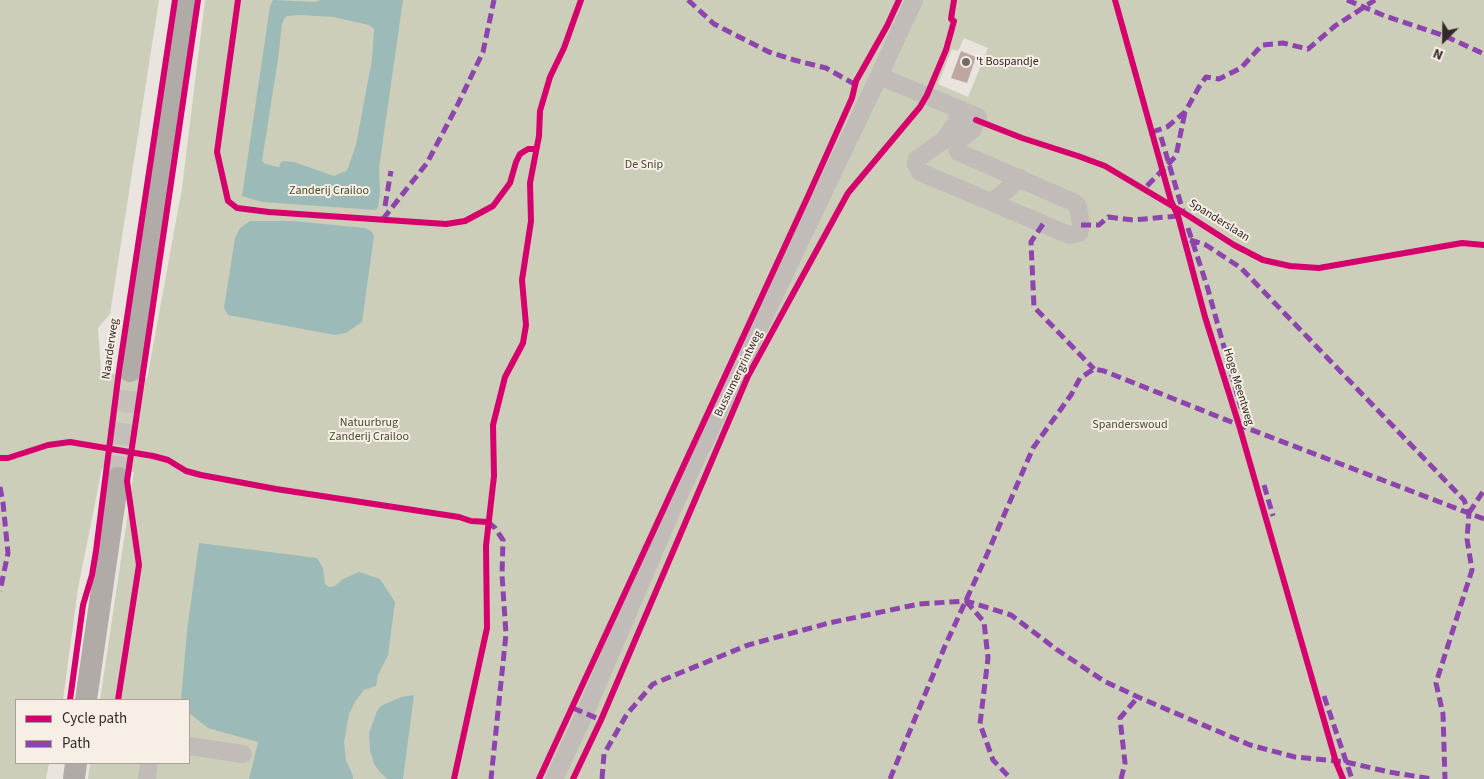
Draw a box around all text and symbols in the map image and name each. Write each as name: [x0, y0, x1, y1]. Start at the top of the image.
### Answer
north arrow: [1419, 15, 1469, 65]
text: N: [1430, 43, 1446, 65]
place label: 't Bospandje: [976, 55, 1039, 69]
marker: 't Bospandje: [960, 56, 972, 68]
park label: De Snip: [625, 158, 663, 172]
park label: Zanderij Crailoo: [289, 184, 369, 198]
street label: Spanderslaan: [1186, 197, 1252, 245]
street label: Naarderweg: [100, 318, 122, 380]
street label: Bussumergrintweg: [712, 328, 766, 420]
street label: Hoge Meentweg: [1219, 347, 1257, 427]
park label: Natuurbrug Zanderij Crailoo: [329, 416, 409, 444]
park label: Spanderswoud: [1092, 418, 1168, 432]
legend: [15, 699, 190, 764]
text: Cycle path: [62, 708, 127, 729]
text: Path: [62, 733, 90, 754]

